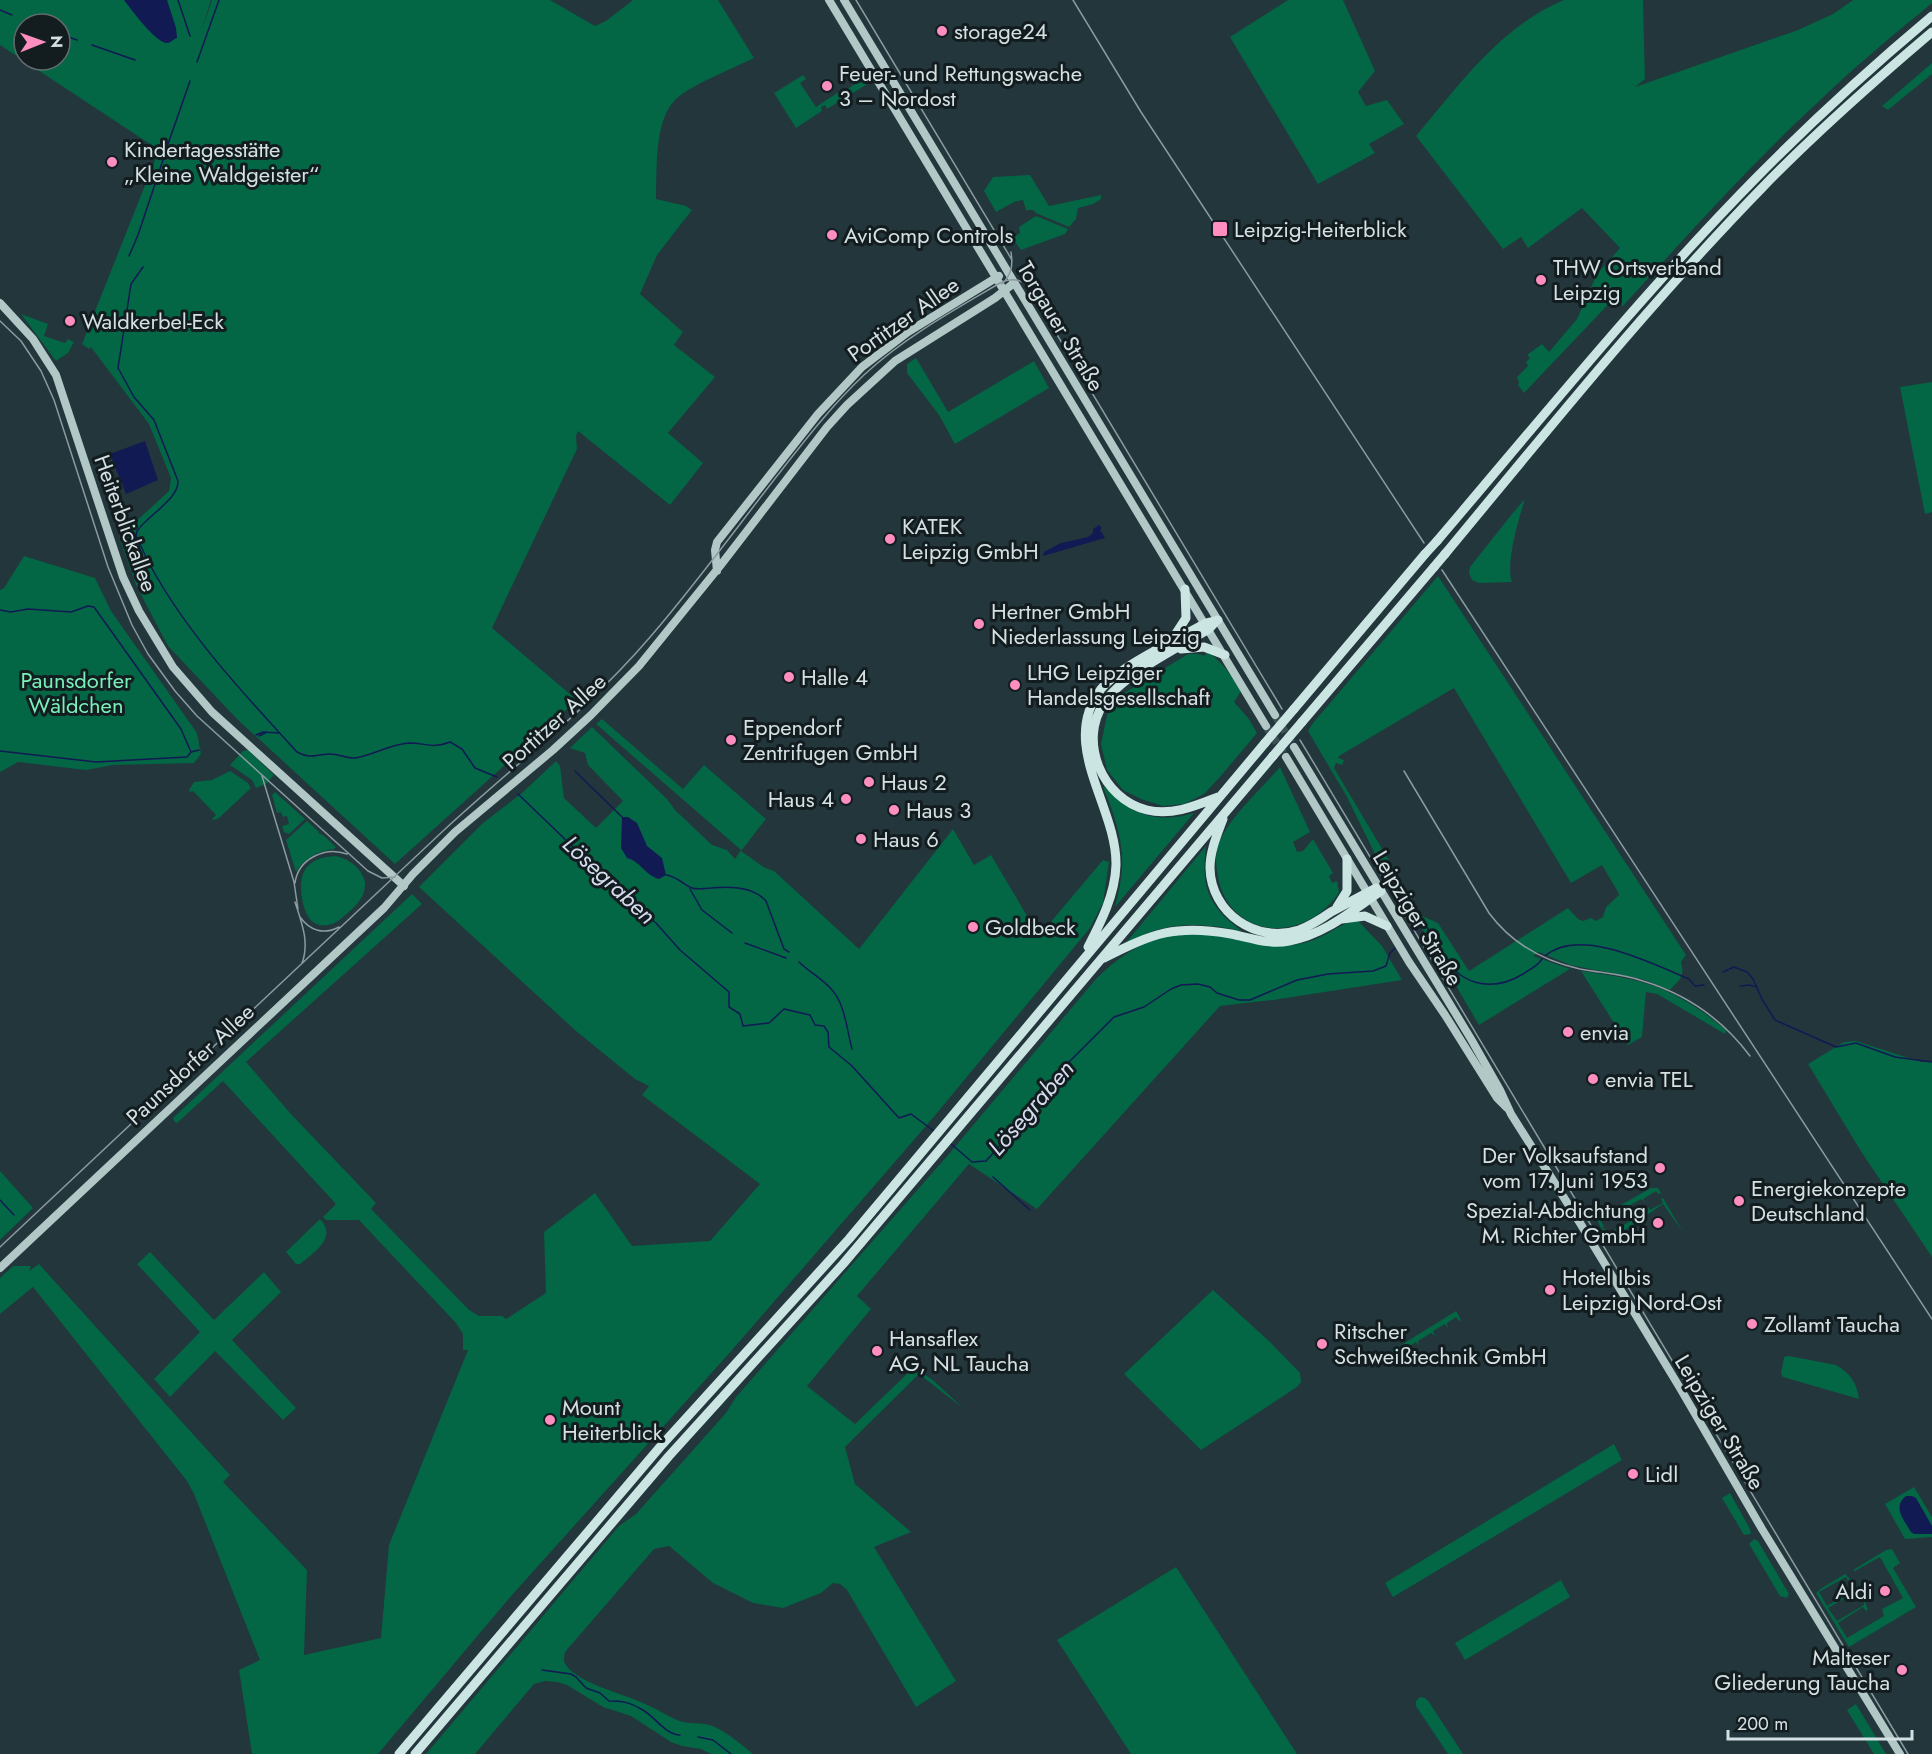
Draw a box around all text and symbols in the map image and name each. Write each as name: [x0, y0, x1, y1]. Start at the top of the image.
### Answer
north arrow: [12, 12, 72, 72]
place label: storage24: [954, 15, 1048, 47]
marker: storage24: [935, 24, 949, 38]
text: N: [45, 35, 68, 48]
place label: Feuer- und Rettungswache 3 – Nordost: [839, 57, 1082, 114]
marker: Feuer- und Rettungswache 3 – Nordost: [820, 79, 834, 93]
place label: Kindertagesstätte „Kleine Waldgeister“: [124, 133, 319, 190]
marker: Kindertagesstätte „Kleine Waldgeister“: [105, 155, 119, 169]
place label: Leipzig-Heiterblick: [1234, 213, 1407, 245]
place label: AviComp Controls: [844, 219, 1013, 251]
marker: Leipzig-Heiterblick: [1211, 220, 1229, 238]
marker: AviComp Controls: [825, 228, 839, 242]
place label: THW Ortsverband Leipzig: [1553, 251, 1722, 308]
street label: Torgauer Straße: [1010, 255, 1112, 397]
street label: Portitzer Allee: [841, 269, 965, 369]
marker: THW Ortsverband Leipzig: [1534, 273, 1548, 287]
place label: Waldkerbel-Eck: [82, 305, 224, 337]
marker: Waldkerbel-Eck: [63, 314, 77, 328]
street label: Heiterblickallee: [86, 450, 166, 596]
place label: KATEK Leipzig GmbH: [902, 510, 1039, 567]
marker: KATEK Leipzig GmbH: [883, 532, 897, 546]
place label: Hertner GmbH Niederlassung Leipzig: [991, 595, 1200, 652]
marker: Hertner GmbH Niederlassung Leipzig: [972, 617, 986, 631]
place label: LHG Leipziger Handelsgesellschaft: [1027, 656, 1211, 713]
place label: Halle 4: [801, 661, 868, 693]
park label: Paunsdorfer Wäldchen: [20, 664, 132, 721]
street label: Portitzer Allee: [495, 666, 613, 776]
marker: Halle 4: [782, 670, 796, 684]
marker: LHG Leipziger Handelsgesellschaft: [1008, 678, 1022, 692]
place label: Eppendorf Zentrifugen GmbH: [743, 711, 918, 768]
marker: Eppendorf Zentrifugen GmbH: [724, 733, 738, 747]
place label: Haus 2: [881, 766, 947, 798]
marker: Haus 2: [862, 775, 876, 789]
place label: Haus 4: [768, 783, 834, 815]
marker: Haus 4: [839, 792, 853, 806]
place label: Haus 3: [906, 794, 971, 826]
marker: Haus 3: [887, 803, 901, 817]
place label: Haus 6: [873, 823, 939, 855]
water label: Lösegraben: [555, 827, 664, 932]
marker: Haus 6: [854, 832, 868, 846]
street label: Leipziger Straße: [1365, 845, 1471, 991]
place label: Goldbeck: [985, 911, 1076, 943]
marker: Goldbeck: [966, 920, 980, 934]
street label: Paunsdorfer Allee: [119, 996, 261, 1132]
place label: envia: [1580, 1016, 1629, 1048]
marker: envia: [1561, 1025, 1575, 1039]
water label: Lösegraben: [979, 1052, 1082, 1163]
place label: envia TEL: [1605, 1063, 1693, 1095]
marker: envia TEL: [1586, 1072, 1600, 1086]
place label: Der Volksaufstand vom 17. Juni 1953: [1482, 1139, 1648, 1196]
marker: Der Volksaufstand vom 17. Juni 1953: [1653, 1161, 1667, 1175]
place label: Energiekonzepte Deutschland: [1751, 1172, 1906, 1229]
place label: Spezial-Abdichtung M. Richter GmbH: [1466, 1194, 1646, 1251]
marker: Energiekonzepte Deutschland: [1732, 1194, 1746, 1208]
marker: Spezial-Abdichtung M. Richter GmbH: [1651, 1216, 1665, 1230]
place label: Hotel Ibis Leipzig Nord-Ost: [1562, 1261, 1722, 1318]
marker: Hotel Ibis Leipzig Nord-Ost: [1543, 1283, 1557, 1297]
place label: Zollamt Taucha: [1764, 1308, 1900, 1340]
place label: Ritscher Schweißtechnik GmbH: [1334, 1315, 1547, 1372]
marker: Zollamt Taucha: [1745, 1317, 1759, 1331]
place label: Hansaflex AG, NL Taucha: [889, 1322, 1029, 1379]
marker: Ritscher Schweißtechnik GmbH: [1315, 1337, 1329, 1351]
marker: Hansaflex AG, NL Taucha: [870, 1344, 884, 1358]
street label: Leipziger Straße: [1667, 1349, 1773, 1495]
place label: Mount Heiterblick: [562, 1391, 663, 1448]
marker: Mount Heiterblick: [543, 1413, 557, 1427]
place label: Lidl: [1645, 1458, 1678, 1490]
marker: Lidl: [1626, 1467, 1640, 1481]
place label: Aldi: [1835, 1575, 1873, 1607]
marker: Aldi: [1878, 1584, 1892, 1598]
place label: Malteser Gliederung Taucha: [1714, 1641, 1890, 1698]
marker: Malteser Gliederung Taucha: [1895, 1663, 1909, 1677]
scale bar: [1728, 1703, 1912, 1741]
text: 200 m: [1737, 1711, 1788, 1737]

